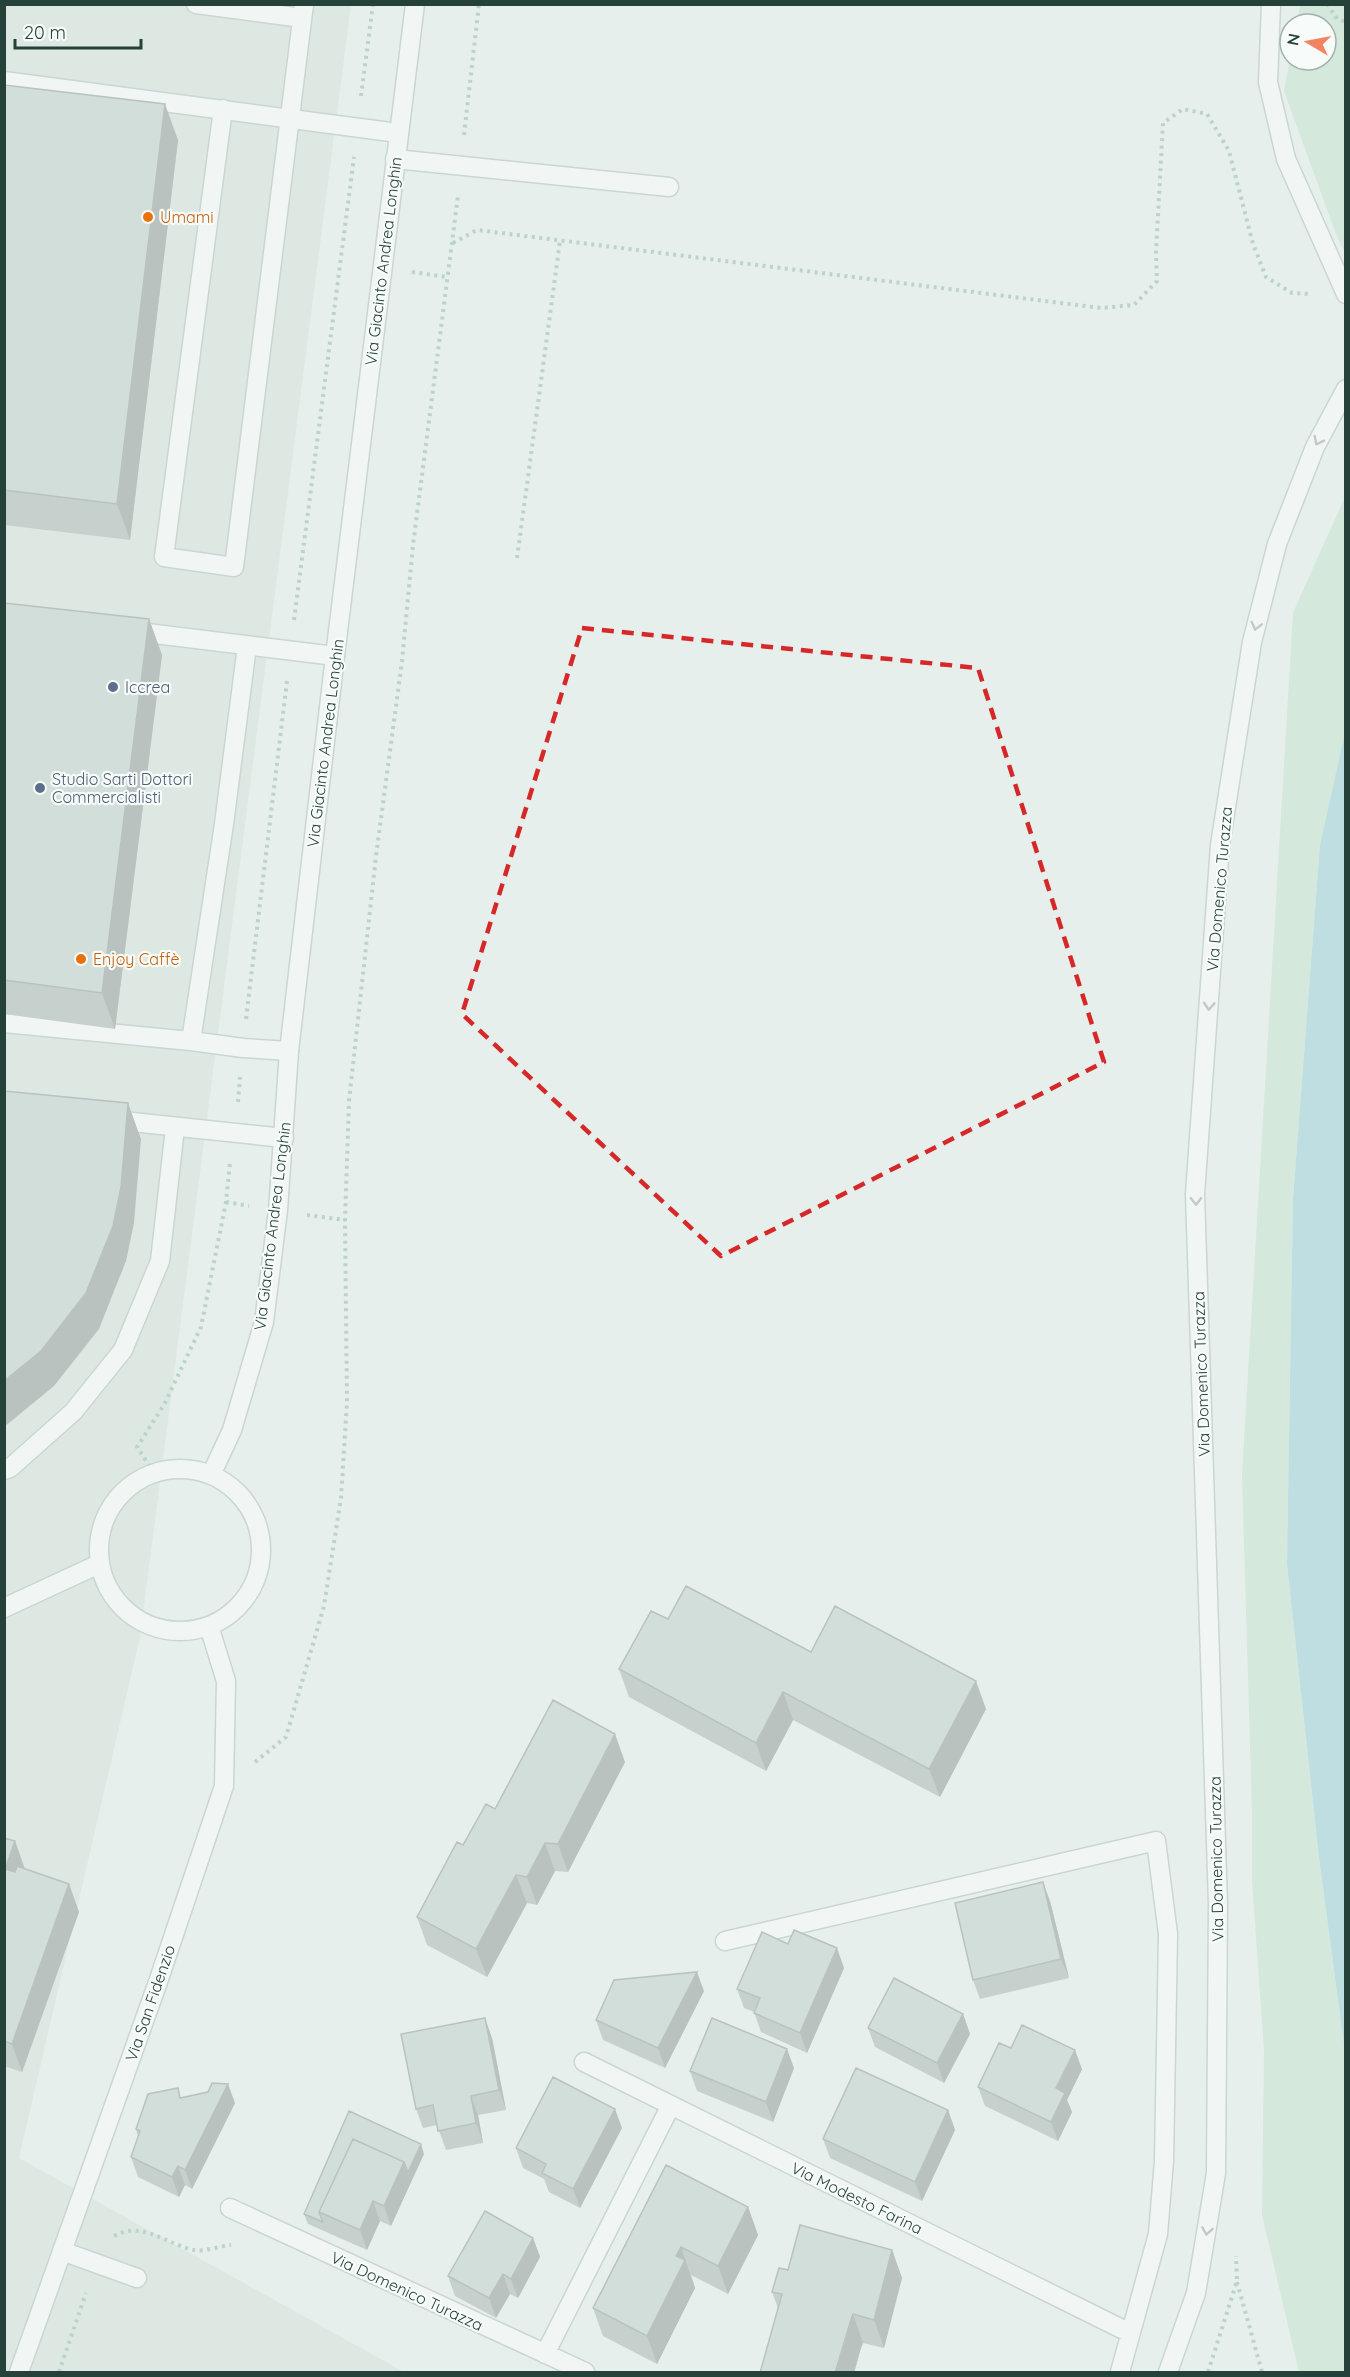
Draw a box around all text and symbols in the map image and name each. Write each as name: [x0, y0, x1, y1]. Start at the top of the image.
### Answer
scale bar: [15, 12, 141, 50]
north arrow: [1278, 12, 1338, 72]
text: 20 m: [24, 21, 66, 44]
text: N: [1282, 32, 1304, 47]
street label: Via Giacinto Andrea Longhin: [360, 155, 406, 367]
place label: Umami: [160, 207, 214, 227]
marker: Umami: [141, 210, 155, 224]
one-way arrow: [1314, 435, 1326, 446]
one-way arrow: [1251, 620, 1264, 630]
street label: Via Giacinto Andrea Longhin: [302, 637, 348, 849]
place label: Iccrea: [125, 677, 170, 697]
marker: Iccrea: [106, 680, 120, 694]
place label: Studio Sarti Dottori Commercialisti: [52, 769, 192, 807]
marker: Studio Sarti Dottori Commercialisti: [33, 781, 47, 795]
street label: Via Domenico Turazza: [1202, 806, 1236, 972]
place label: Enjoy Caffè: [93, 949, 179, 969]
marker: Enjoy Caffè: [74, 952, 88, 966]
one-way arrow: [1202, 1002, 1215, 1011]
street label: Via Giacinto Andrea Longhin: [249, 1120, 295, 1332]
one-way arrow: [1190, 1196, 1202, 1205]
street label: Via Domenico Turazza: [1188, 1291, 1214, 1457]
street label: Via Domenico Turazza: [1205, 1776, 1227, 1942]
street label: Via San Fidenzio: [121, 1942, 179, 2064]
street label: Via Modesto Farina: [788, 2158, 926, 2238]
one-way arrow: [1202, 2226, 1214, 2235]
street label: Via Domenico Turazza: [328, 2247, 486, 2335]

